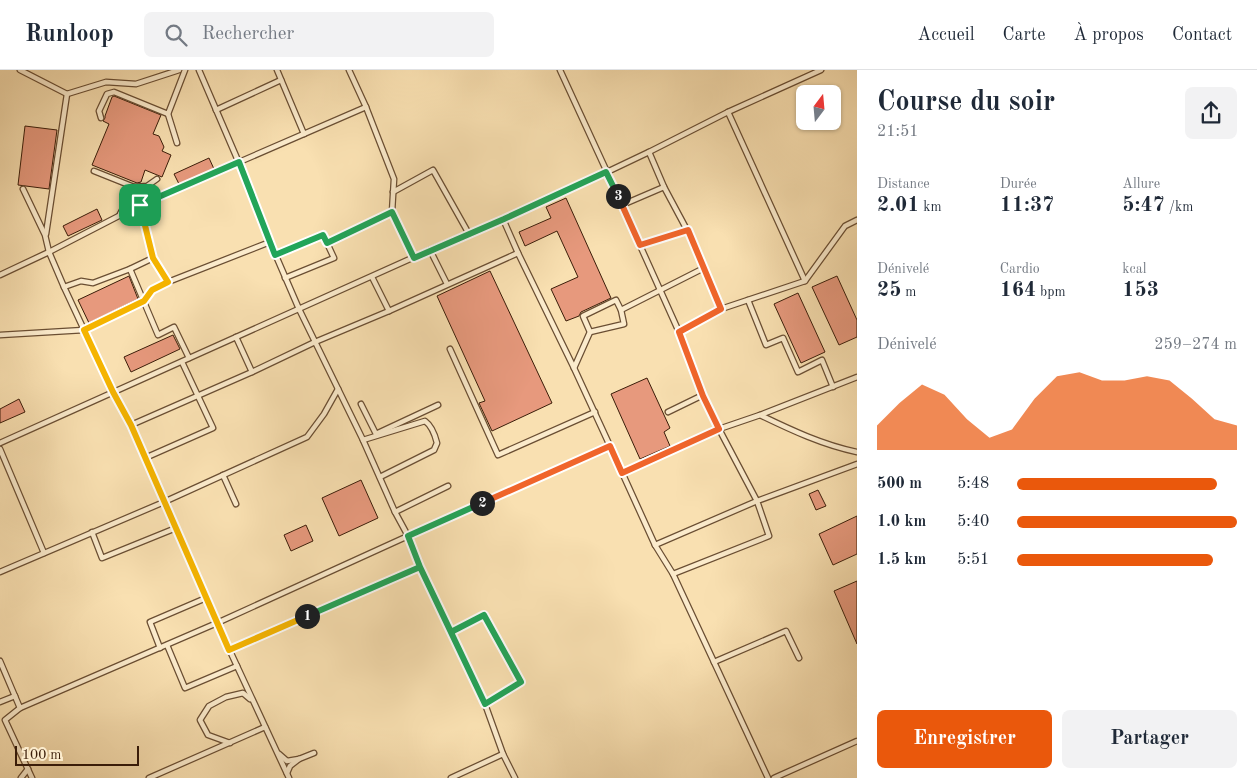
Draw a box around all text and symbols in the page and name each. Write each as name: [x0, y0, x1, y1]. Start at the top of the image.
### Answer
search box: [144, 12, 494, 57]
icon: search: [162, 21, 190, 49]
text: Runloop: [25, 23, 114, 47]
text: Rechercher: [202, 25, 294, 44]
text: Accueil: [917, 26, 975, 44]
text: Carte: [1003, 26, 1045, 44]
text: À propos: [1073, 26, 1144, 44]
text: Contact: [1172, 26, 1232, 44]
north arrow: [796, 85, 841, 130]
map controls: [796, 85, 841, 130]
button: share: [1185, 87, 1237, 139]
text: Course du soir: [877, 89, 1055, 117]
text: 21:51: [877, 124, 919, 140]
text: Distance: [877, 177, 930, 191]
text: Durée: [1000, 177, 1037, 191]
text: Allure: [1122, 177, 1160, 191]
pin: [119, 184, 161, 226]
pin: 3: [606, 184, 630, 208]
text: 3: [614, 189, 623, 203]
icon: arrive: [126, 191, 154, 219]
text: 2.01: [877, 195, 919, 216]
text: 11:37: [1000, 195, 1054, 216]
text: 5:47: [1122, 195, 1165, 216]
text: km: [919, 200, 942, 214]
text: /km: [1165, 200, 1193, 214]
text: Dénivelé: [877, 262, 929, 276]
text: Cardio: [1000, 262, 1040, 276]
text: kcal: [1122, 262, 1146, 276]
text: 25: [877, 280, 901, 301]
text: 164: [1000, 280, 1036, 301]
text: 153: [1122, 280, 1159, 301]
text: m: [901, 285, 916, 299]
text: bpm: [1036, 285, 1066, 299]
text: Dénivelé: [877, 337, 937, 353]
text: 259–274 m: [1154, 337, 1237, 353]
text: 500 m: [877, 476, 922, 492]
text: 5:48: [957, 476, 989, 492]
pin: 2: [470, 490, 494, 516]
text: 2: [478, 496, 487, 510]
text: 1.0 km: [877, 514, 926, 530]
text: 5:40: [957, 514, 989, 530]
text: 1.5 km: [877, 552, 926, 568]
text: 5:51: [957, 552, 989, 568]
pin: 1: [294, 604, 320, 628]
text: 1: [303, 609, 312, 623]
button: Enregistrer: [877, 710, 1052, 768]
button: Partager: [1062, 710, 1237, 768]
scale bar: [15, 743, 139, 766]
text: 100 m: [22, 748, 61, 762]

